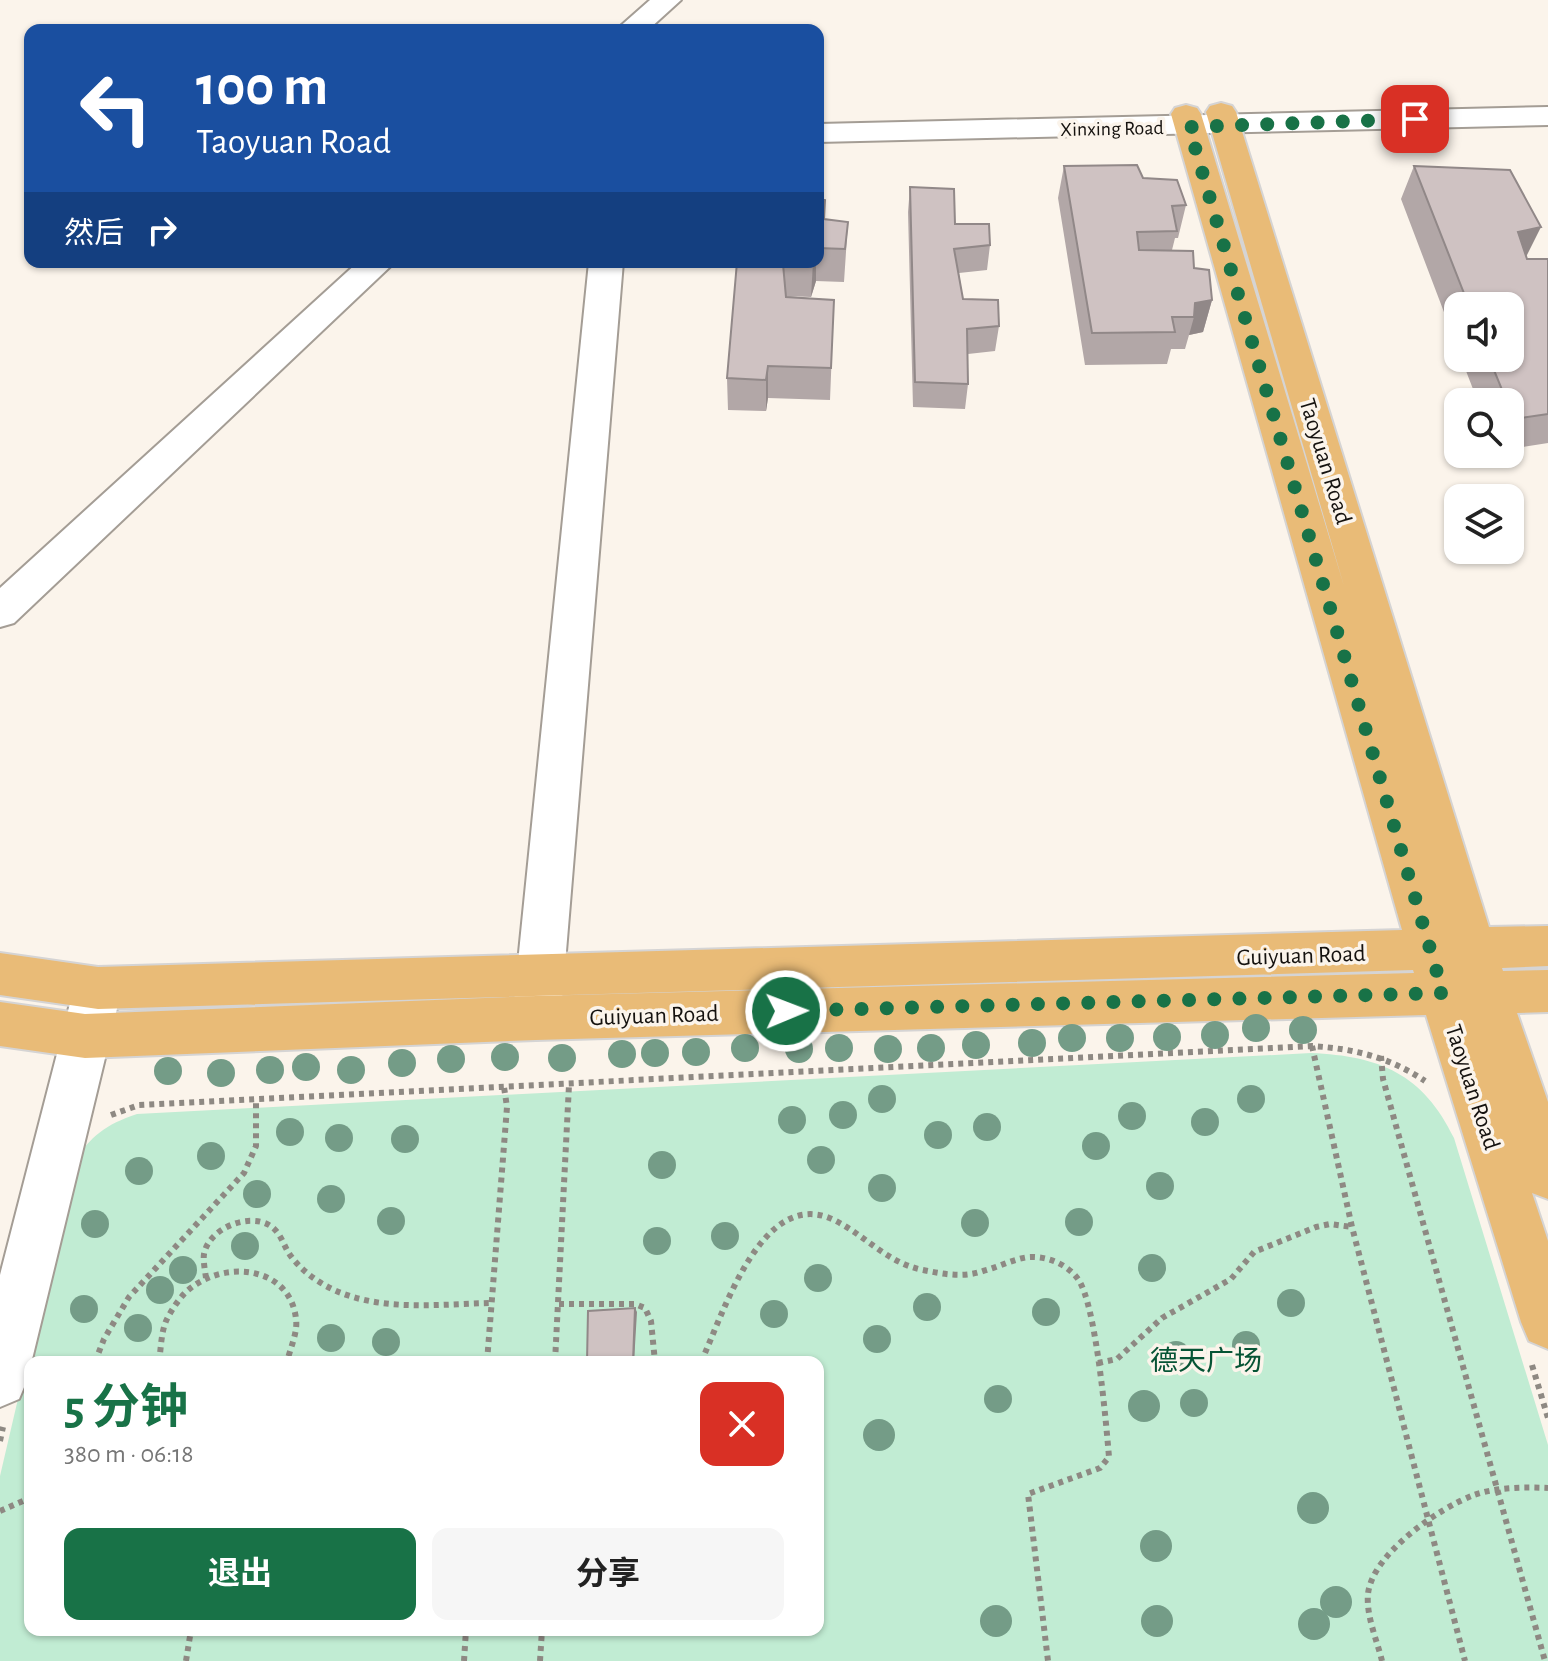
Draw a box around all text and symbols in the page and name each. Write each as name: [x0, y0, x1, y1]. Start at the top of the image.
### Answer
icon: left: [64, 56, 168, 160]
text: 100 m: [196, 59, 328, 115]
pin: [1381, 85, 1449, 153]
icon: arrive: [1393, 97, 1437, 141]
street label: Xinxing Road: [1060, 118, 1164, 140]
text: Taoyuan Road: [196, 124, 391, 160]
icon: right: [140, 208, 184, 252]
text: 然后: [64, 219, 124, 249]
map controls: [1444, 292, 1524, 564]
button: sound: [1444, 292, 1524, 372]
button: search: [1444, 388, 1524, 468]
street label: Taoyuan Road: [1295, 396, 1356, 527]
button: layers: [1444, 484, 1524, 564]
street label: Guiyuan Road: [1236, 942, 1366, 970]
position arrow: [744, 969, 828, 1053]
street label: Guiyuan Road: [589, 1002, 719, 1030]
street label: Taoyuan Road: [1441, 1022, 1504, 1153]
park label: 德天广场: [1150, 1346, 1262, 1376]
button: close: [700, 1382, 784, 1466]
text: 5 分钟: [64, 1385, 188, 1433]
text: 380 m · 06:18: [64, 1441, 194, 1467]
button: 退出: [64, 1528, 416, 1620]
button: 分享: [432, 1528, 784, 1620]

